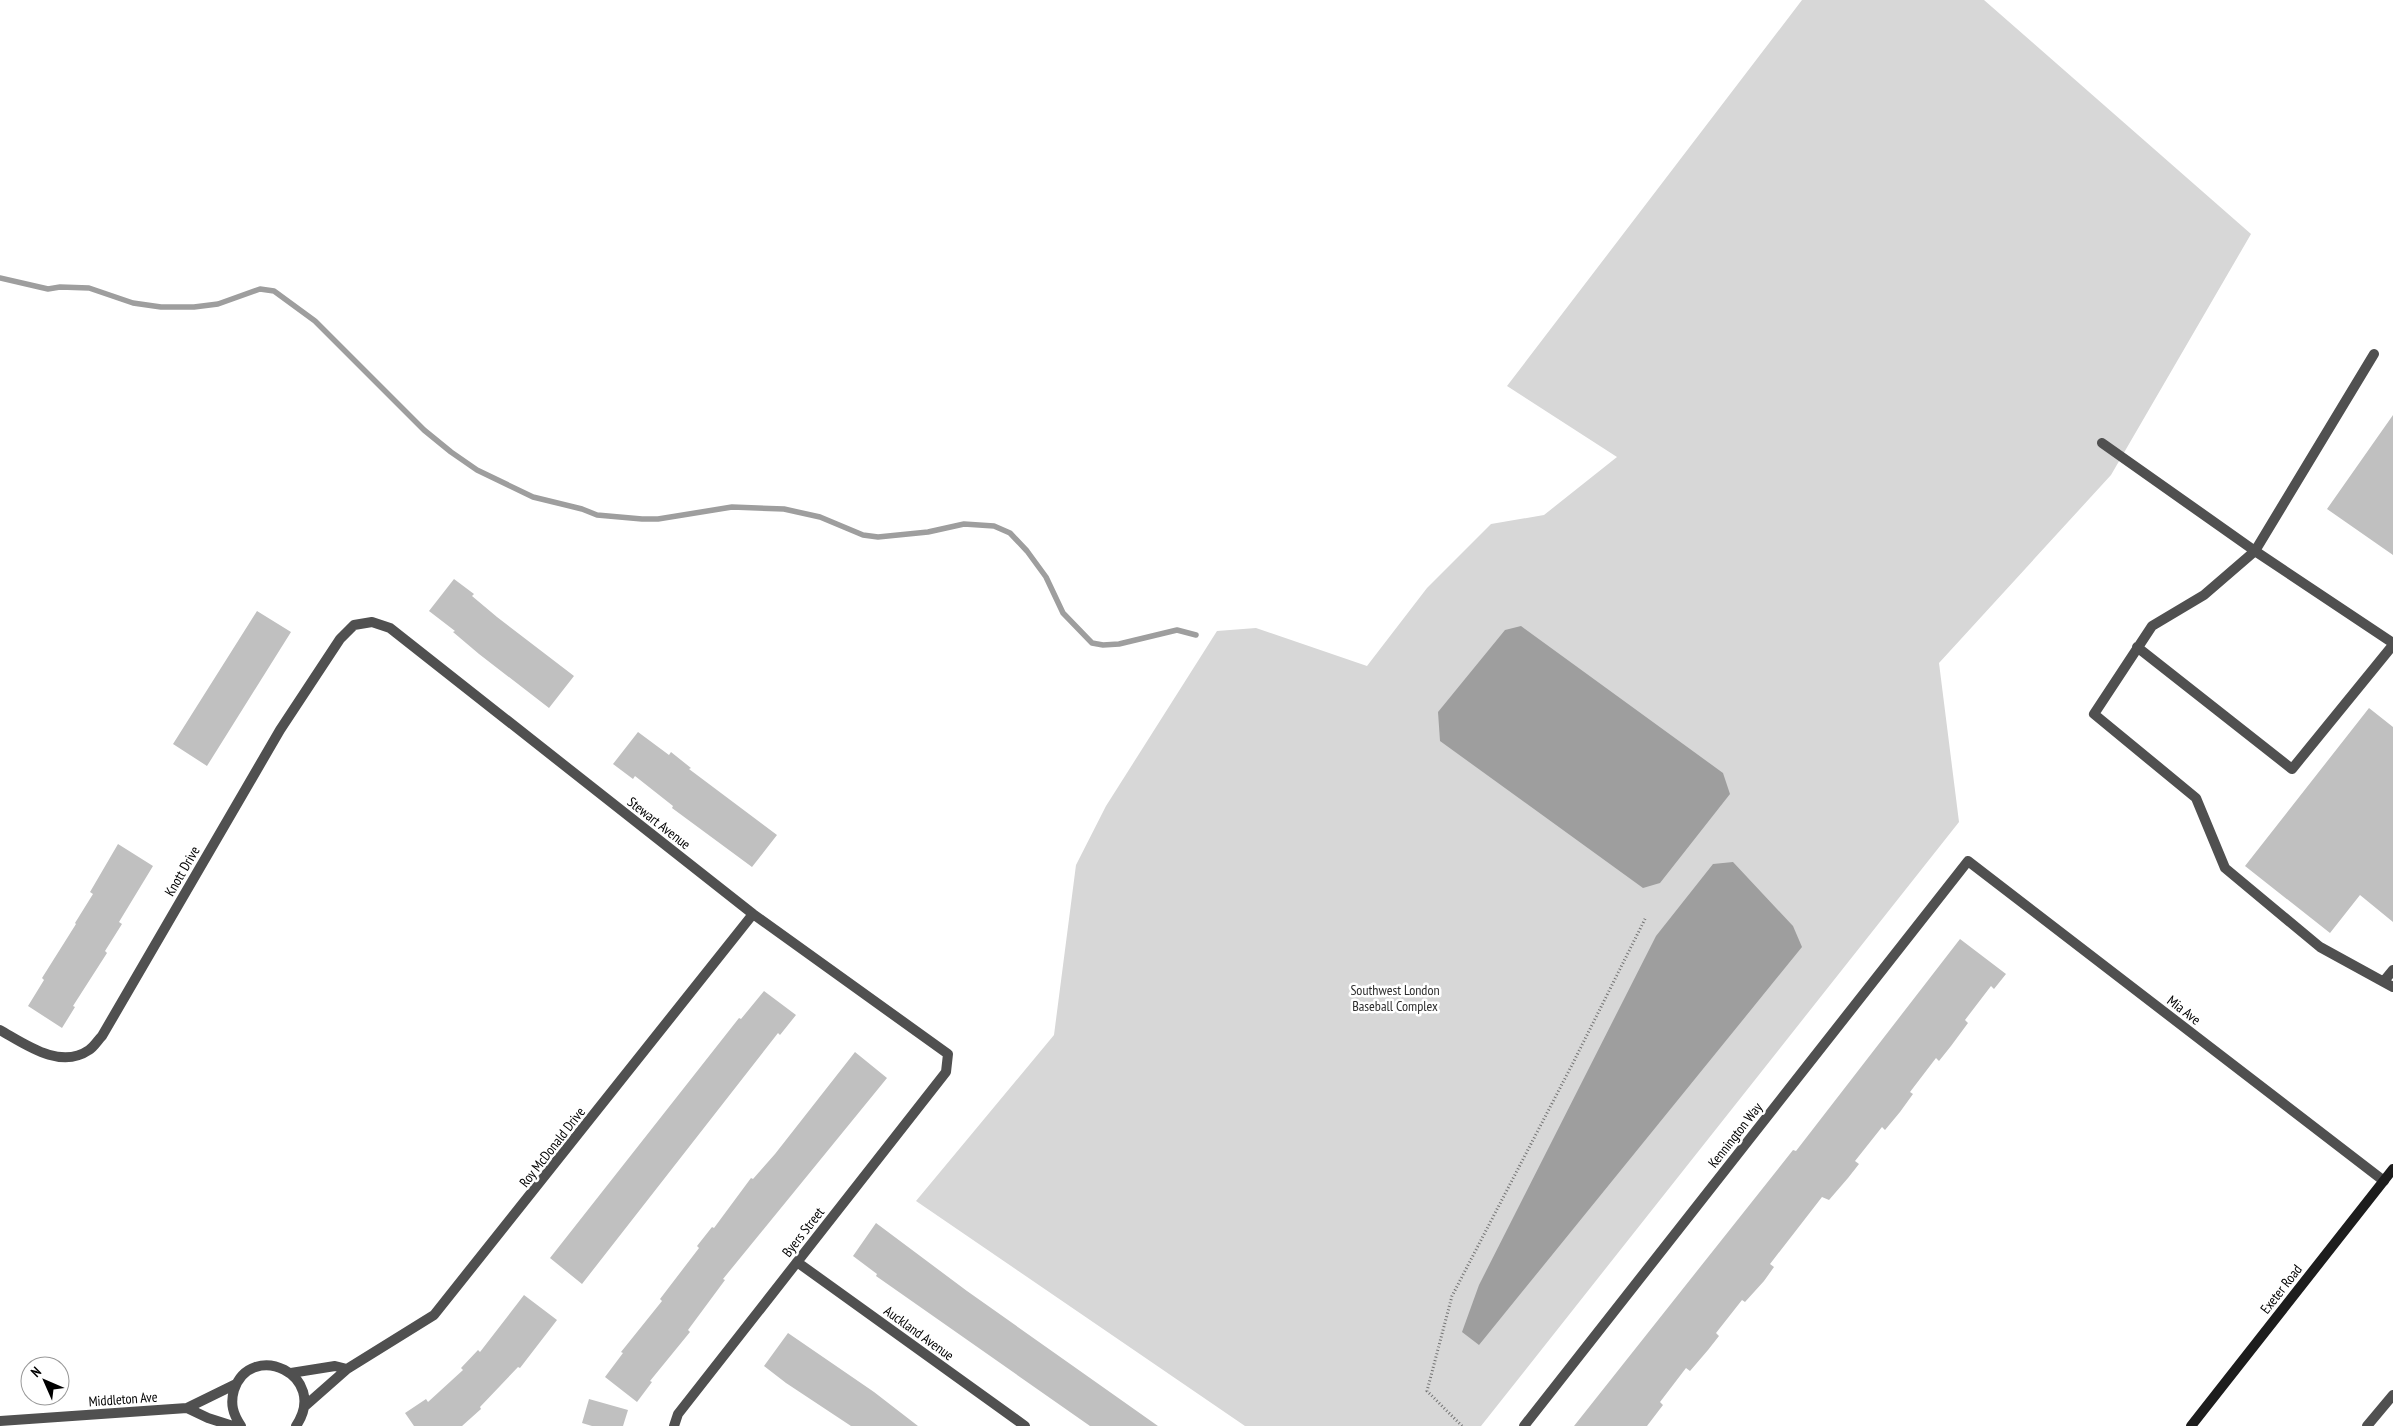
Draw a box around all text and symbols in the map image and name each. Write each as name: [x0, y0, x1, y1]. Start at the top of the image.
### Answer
street label: Stewart Avenue: [624, 793, 694, 853]
street label: Knott Drive: [160, 843, 204, 899]
park label: Southwest London Baseball Complex: [1350, 981, 1440, 1015]
street label: Mia Ave: [2164, 991, 2205, 1029]
street label: Kennington Way: [1704, 1098, 1767, 1171]
street label: Roy McDonald Drive: [515, 1103, 589, 1191]
street label: Byers Street: [778, 1203, 828, 1260]
street label: Exeter Road: [2256, 1261, 2306, 1317]
street label: Auckland Avenue: [880, 1302, 958, 1365]
north arrow: [20, 1356, 70, 1406]
text: N: [27, 1363, 45, 1381]
street label: Middleton Ave: [88, 1388, 158, 1410]

